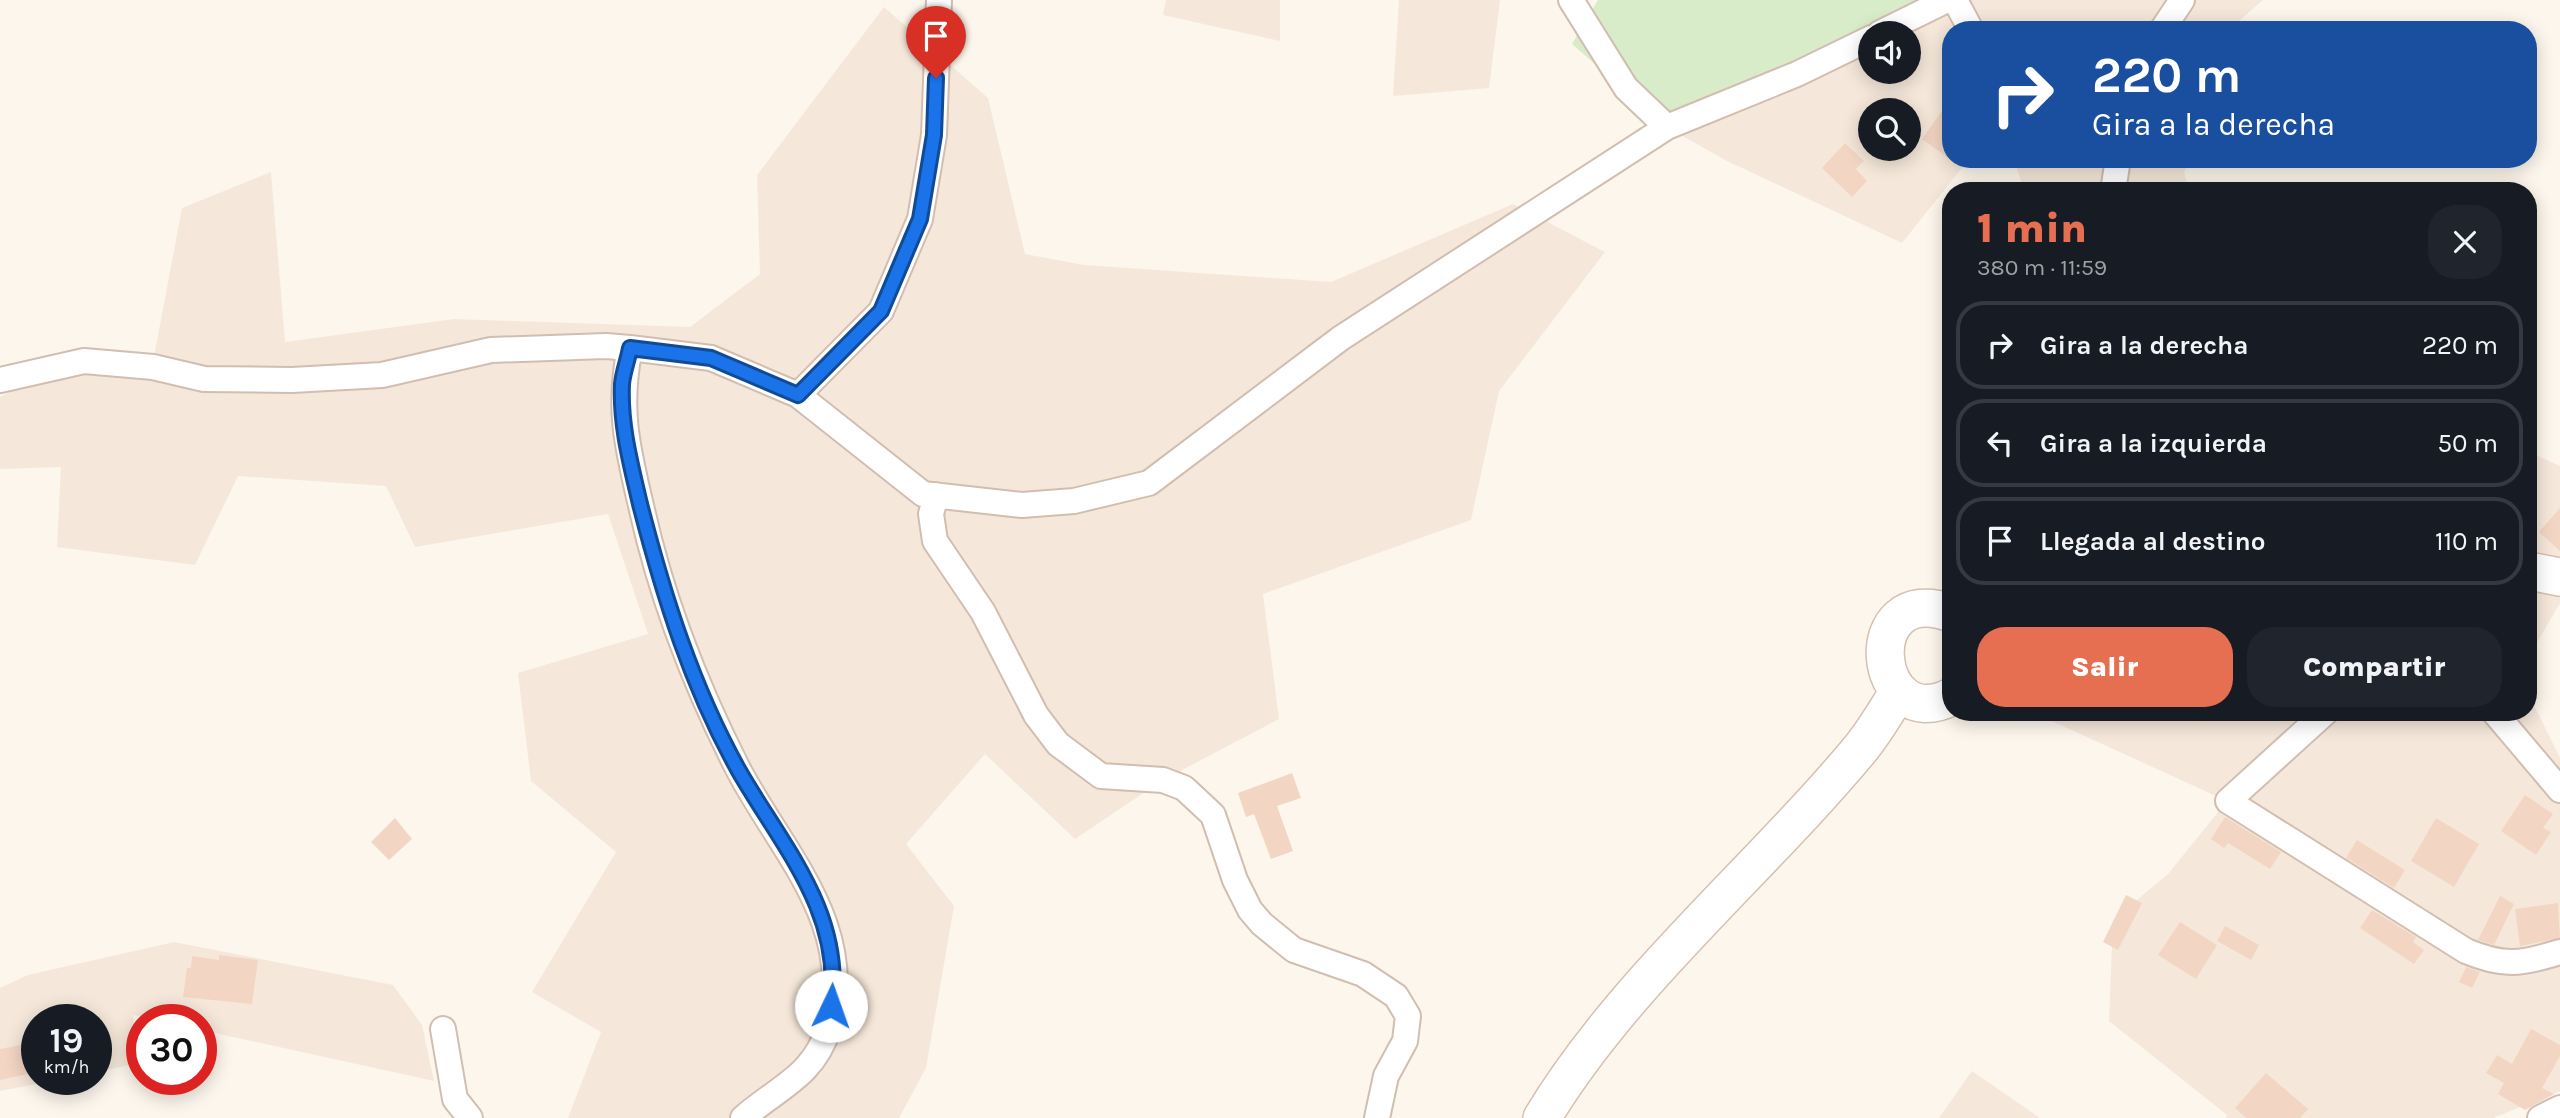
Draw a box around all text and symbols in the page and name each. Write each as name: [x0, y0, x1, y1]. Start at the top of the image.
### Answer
pin: [906, 6, 966, 78]
icon: arrive: [917, 17, 955, 55]
map controls: [1858, 21, 1921, 161]
button: sound: [1858, 21, 1921, 84]
text: 220 m: [2092, 47, 2241, 104]
icon: right: [1977, 49, 2068, 140]
button: search: [1858, 98, 1921, 161]
text: Gira a la derecha: [2092, 106, 2335, 143]
text: 1 min: [1977, 203, 2087, 253]
button: close: [2428, 205, 2502, 279]
text: 380 m · 11:59: [1977, 254, 2107, 281]
icon: right: [1981, 326, 2019, 364]
text: Gira a la derecha: [2040, 330, 2249, 361]
text: 220 m: [2422, 330, 2498, 361]
icon: left: [1981, 424, 2019, 462]
text: Gira a la izquierda: [2040, 428, 2267, 459]
text: 50 m: [2437, 428, 2498, 459]
icon: arrive: [1981, 522, 2019, 560]
text: Llegada al destino: [2040, 526, 2266, 557]
text: 110 m: [2435, 526, 2498, 557]
button: Salir: [1977, 627, 2233, 707]
button: Compartir: [2247, 627, 2502, 707]
position arrow: [794, 969, 868, 1043]
speed limit sign: 30: [126, 1004, 217, 1095]
text: 19: [50, 1020, 83, 1061]
text: km/h: [44, 1056, 89, 1078]

